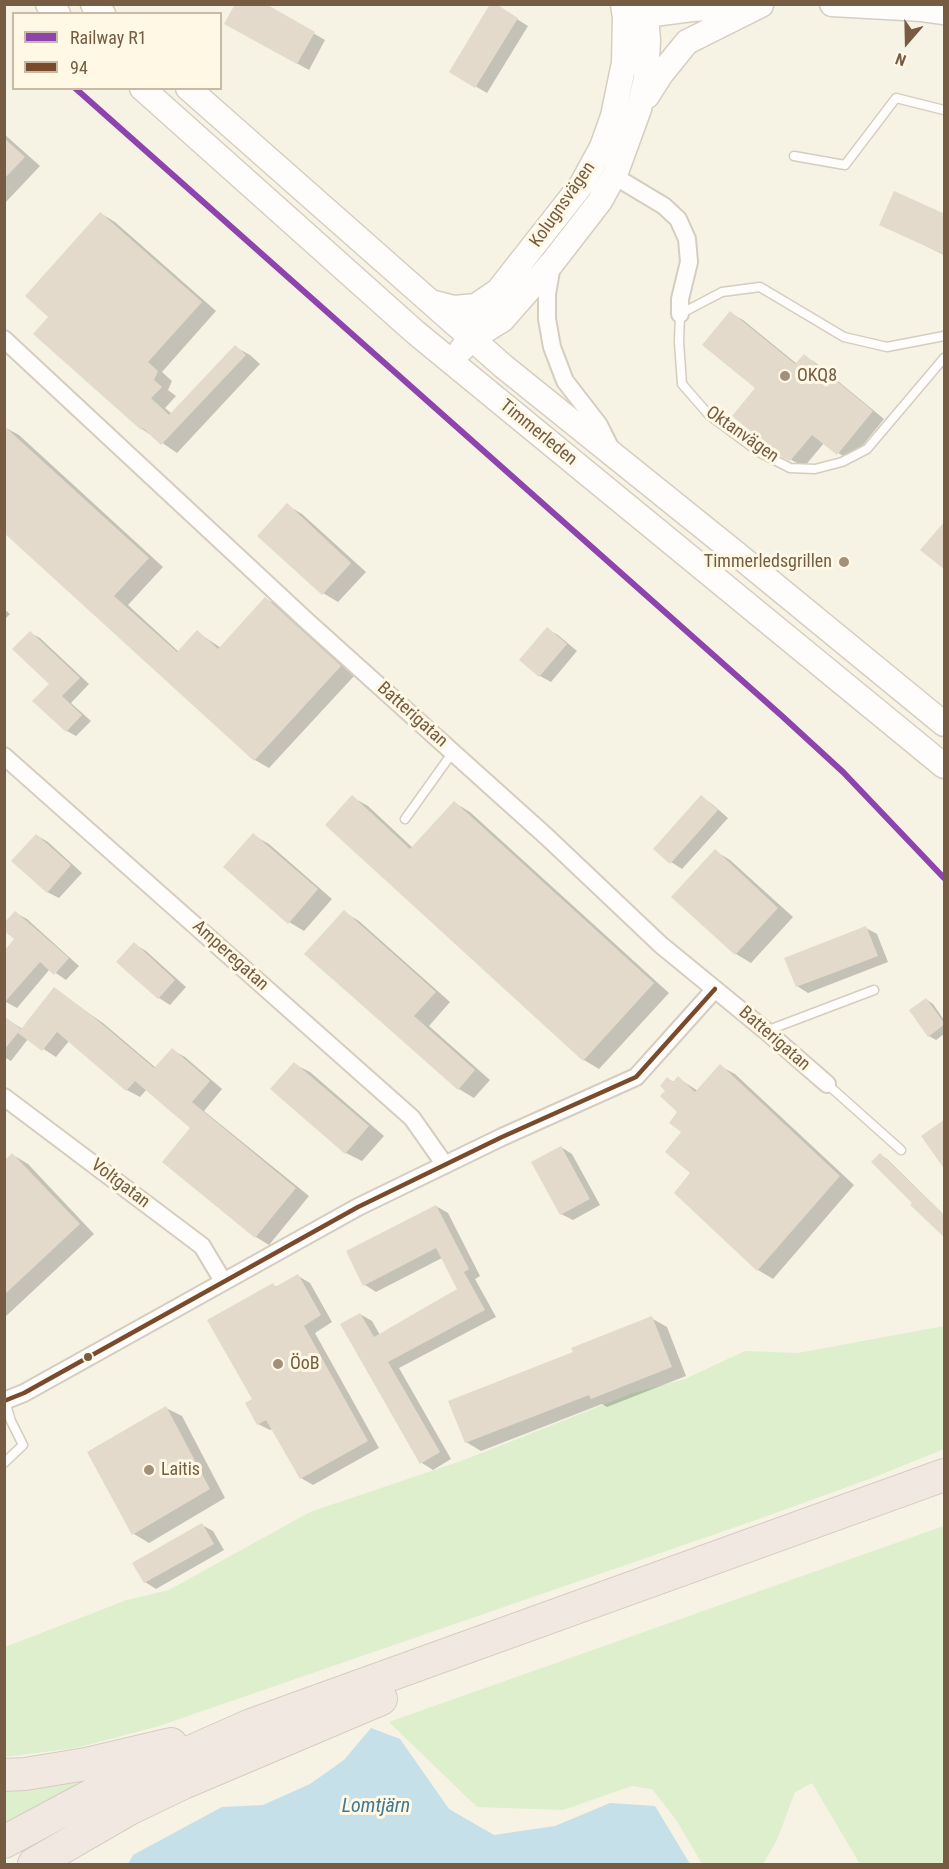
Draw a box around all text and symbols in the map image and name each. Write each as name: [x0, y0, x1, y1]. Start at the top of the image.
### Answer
legend: [12, 12, 222, 90]
north arrow: [877, 12, 937, 72]
text: Railway R1: [70, 27, 147, 48]
text: N: [893, 49, 909, 70]
text: 94: [70, 57, 88, 78]
street label: Kolugnsvägen: [526, 158, 600, 252]
place label: OKQ8: [797, 365, 837, 387]
marker: OKQ8: [778, 369, 792, 383]
street label: Timmerleden: [495, 395, 581, 471]
street label: Oktanvägen: [701, 402, 783, 468]
place label: Timmerledsgrillen: [704, 551, 832, 573]
marker: Timmerledsgrillen: [837, 555, 851, 569]
street label: Batterigatan: [372, 678, 452, 752]
street label: Amperegatan: [187, 916, 273, 996]
street label: Batterigatan: [734, 1002, 814, 1076]
street label: Voltgatan: [86, 1155, 154, 1213]
unlabelled marker: [82, 1351, 94, 1363]
place label: ÖoB: [290, 1353, 320, 1375]
marker: ÖoB: [271, 1357, 285, 1371]
place label: Laitis: [161, 1459, 200, 1481]
marker: Laitis: [142, 1463, 156, 1477]
water label: Lomtjärn: [342, 1795, 410, 1819]

